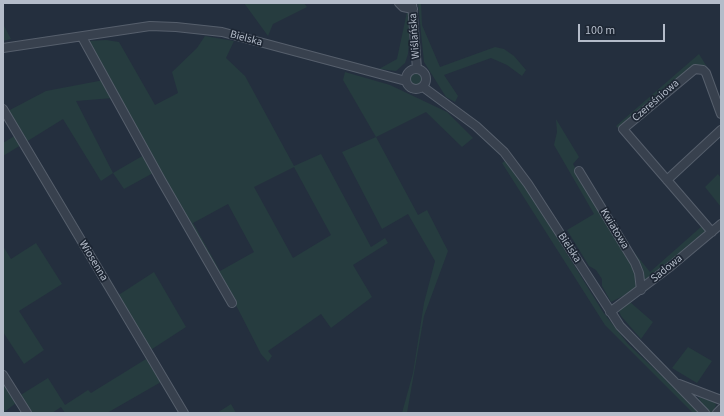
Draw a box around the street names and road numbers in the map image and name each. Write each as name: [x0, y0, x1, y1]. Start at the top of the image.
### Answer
street label: Wiślańska: [407, 13, 423, 59]
street label: Bielska: [228, 28, 264, 50]
street label: Czereśniowa: [630, 77, 682, 125]
street label: Kwiatowa: [597, 206, 631, 252]
street label: Bielska: [554, 231, 584, 265]
street label: Wiosenna: [76, 238, 110, 284]
street label: Sadowa: [649, 252, 685, 286]

